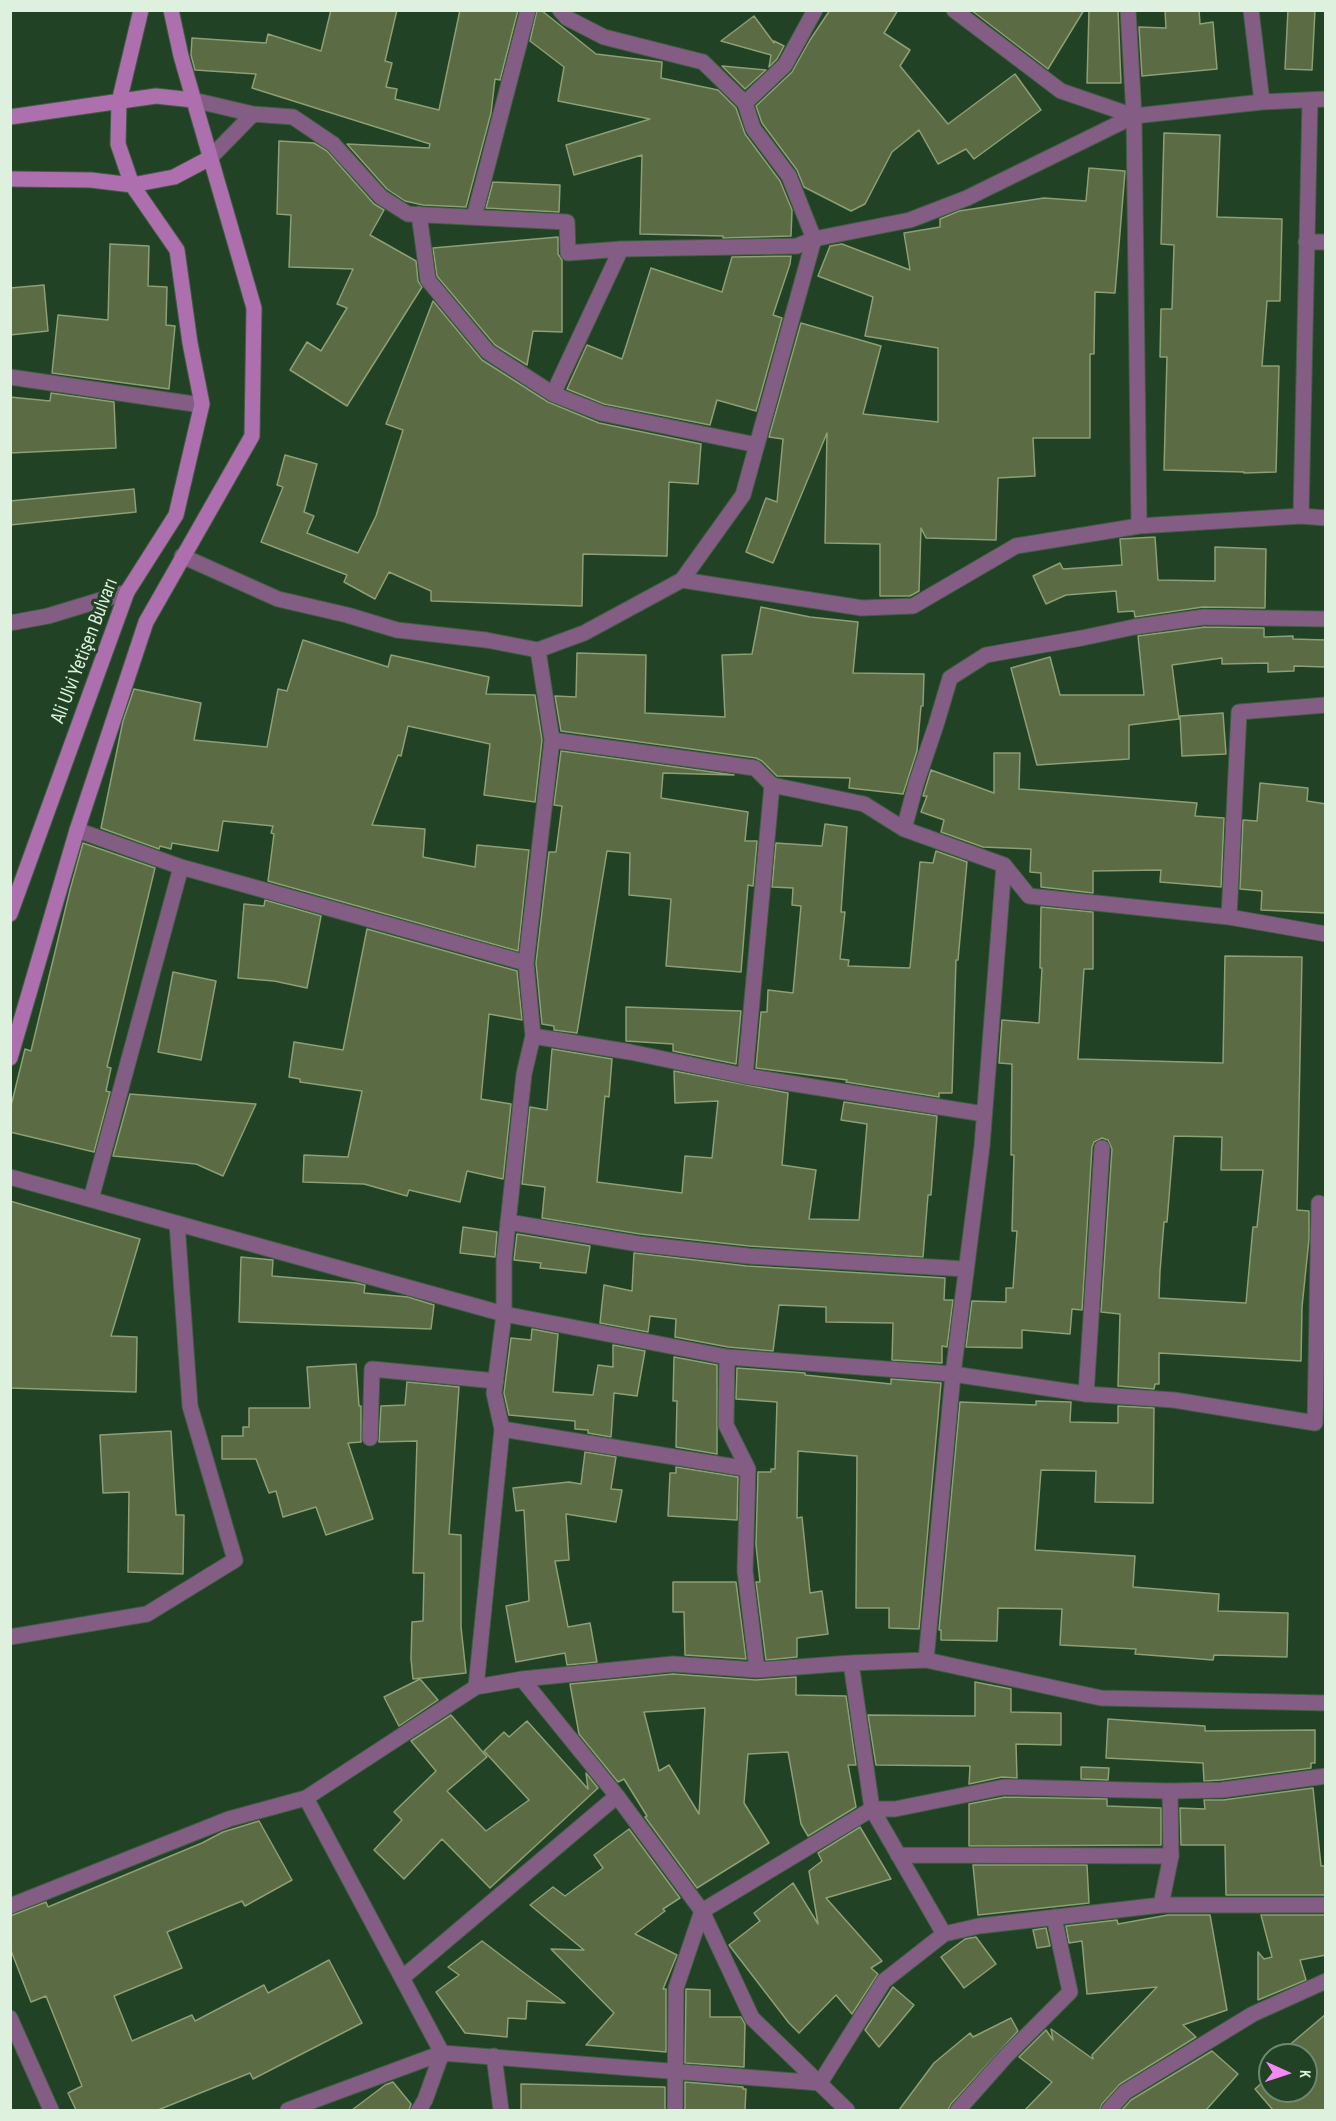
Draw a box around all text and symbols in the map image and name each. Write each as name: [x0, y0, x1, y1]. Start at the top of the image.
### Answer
street label: Ali Ulvi Yetişen Bulvarı: [46, 575, 124, 727]
north arrow: [1258, 2043, 1318, 2103]
text: K: [1295, 2069, 1314, 2078]

